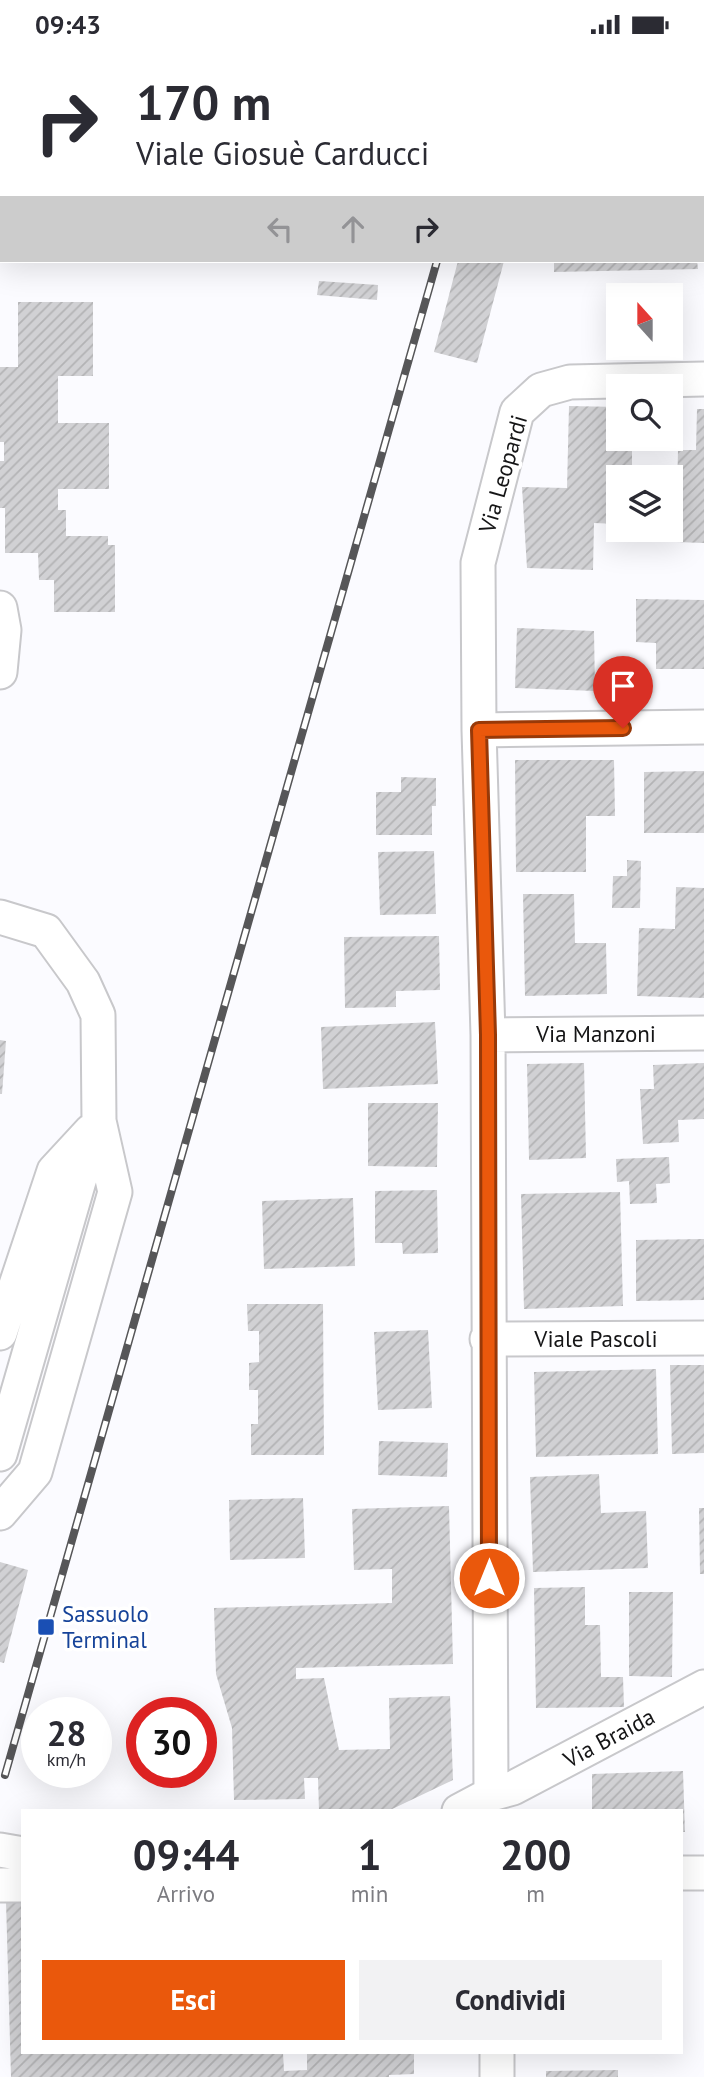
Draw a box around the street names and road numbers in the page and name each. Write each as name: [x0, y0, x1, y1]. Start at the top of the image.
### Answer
street label: Via Leopardi: [472, 412, 533, 537]
street label: Via Manzoni: [535, 1019, 656, 1048]
street label: Viale Pascoli: [533, 1324, 658, 1353]
street label: Via Braida: [557, 1701, 659, 1774]

